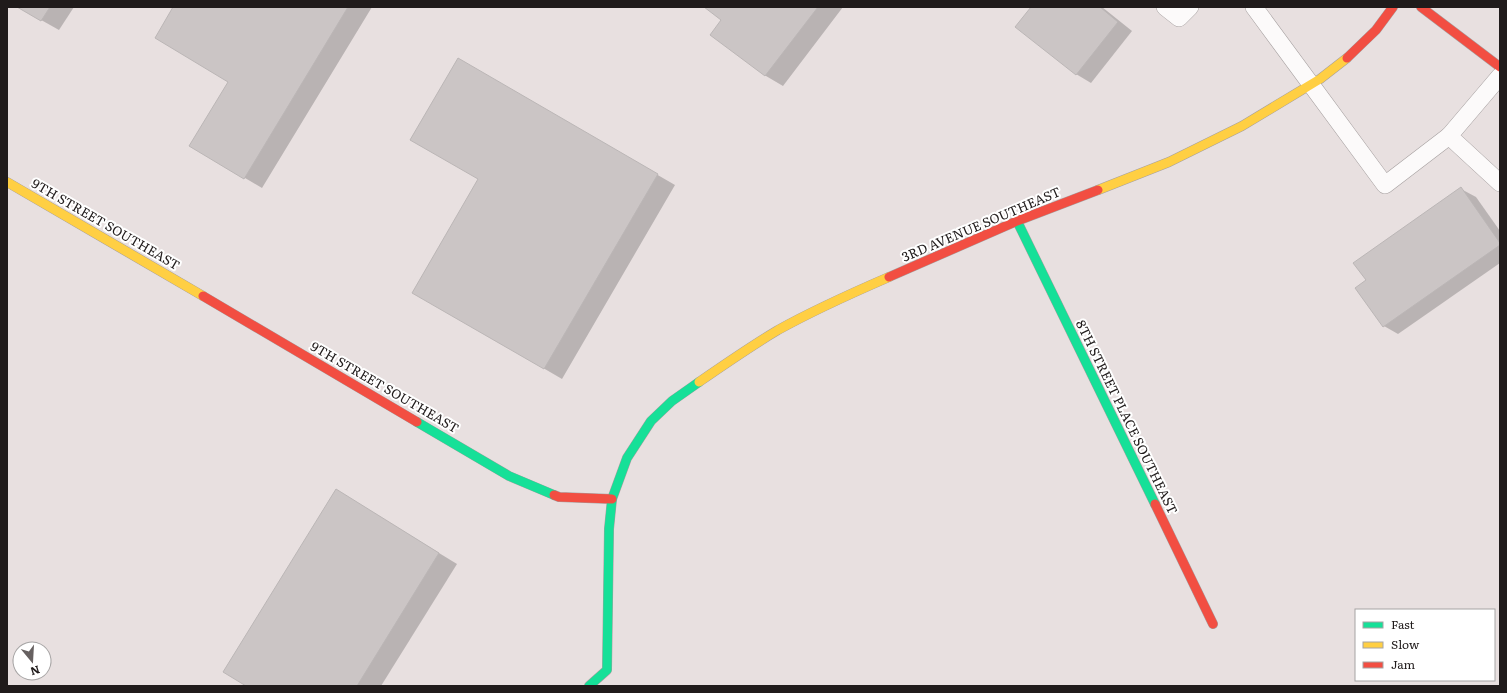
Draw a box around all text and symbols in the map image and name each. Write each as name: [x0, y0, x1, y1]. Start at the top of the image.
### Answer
street label: 9TH STREET SOUTHEAST: [29, 173, 184, 274]
street label: 3RD AVENUE SOUTHEAST: [898, 181, 1064, 266]
street label: 8TH STREET PLACE SOUTHEAST: [1072, 316, 1183, 518]
street label: 9TH STREET SOUTHEAST: [308, 336, 463, 437]
legend: [1355, 609, 1495, 681]
text: Fast: [1391, 615, 1415, 633]
text: Slow: [1391, 635, 1420, 653]
north arrow: [12, 641, 52, 681]
text: Jam: [1391, 655, 1416, 673]
text: N: [29, 662, 42, 680]

